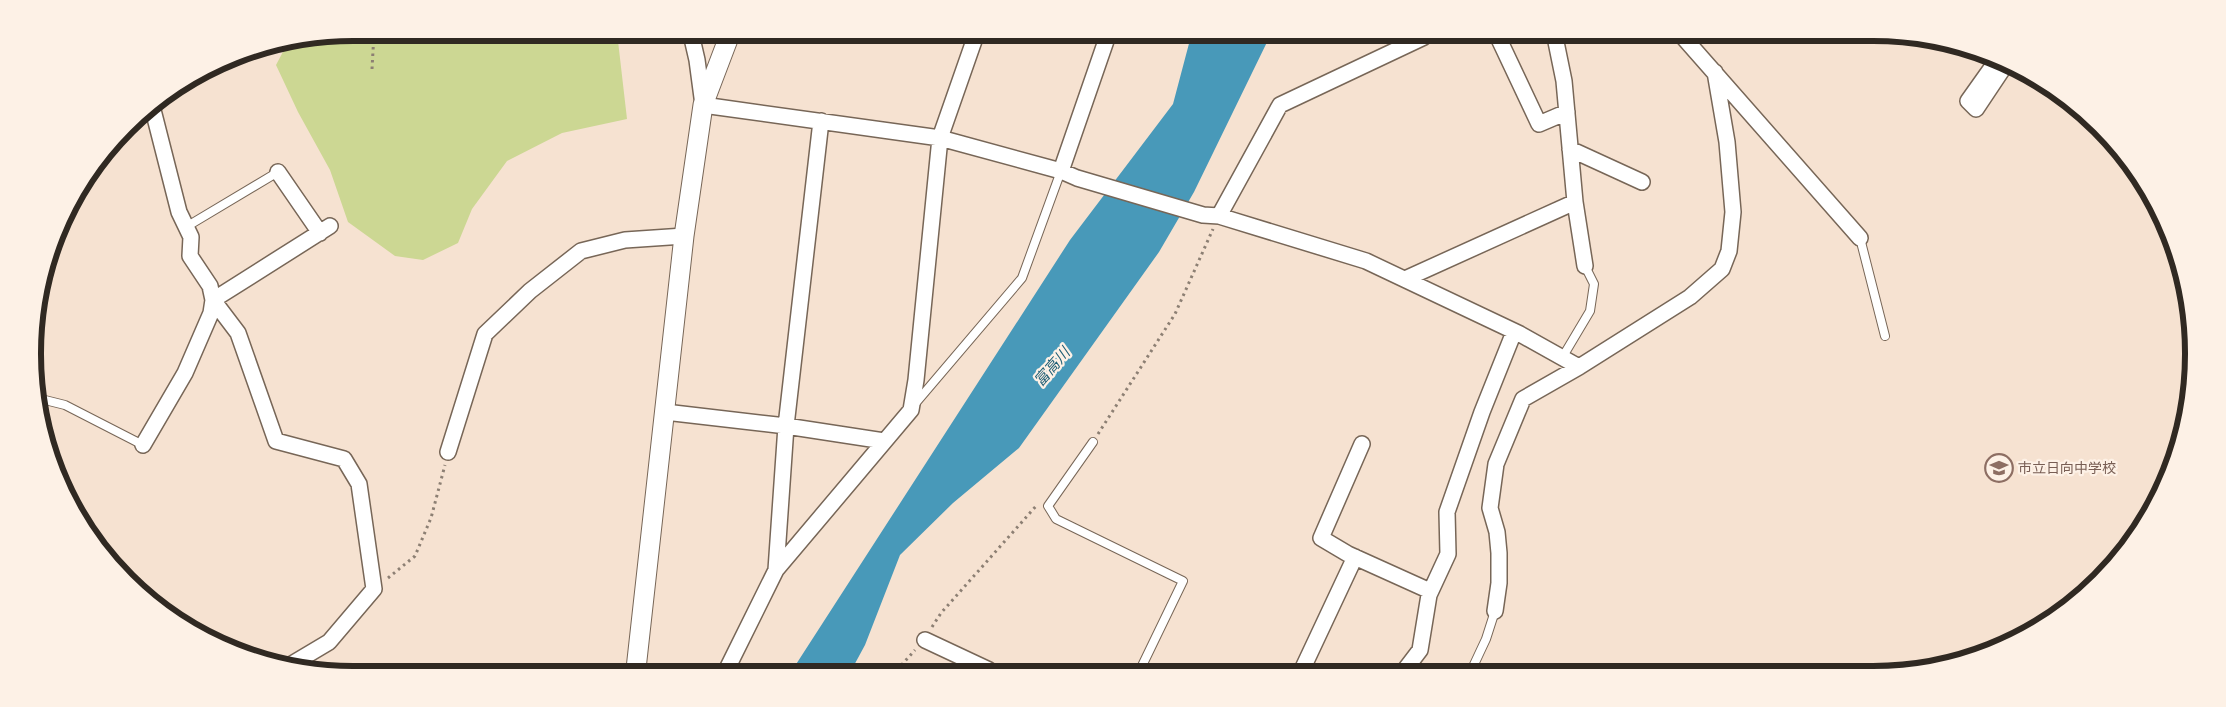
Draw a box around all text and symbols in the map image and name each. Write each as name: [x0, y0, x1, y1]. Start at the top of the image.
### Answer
water label: 富高川: [1030, 343, 1074, 389]
school or university icon: 市立日向中学校: [1984, 453, 2014, 483]
place label: 市立日向中学校: [2018, 460, 2116, 476]

